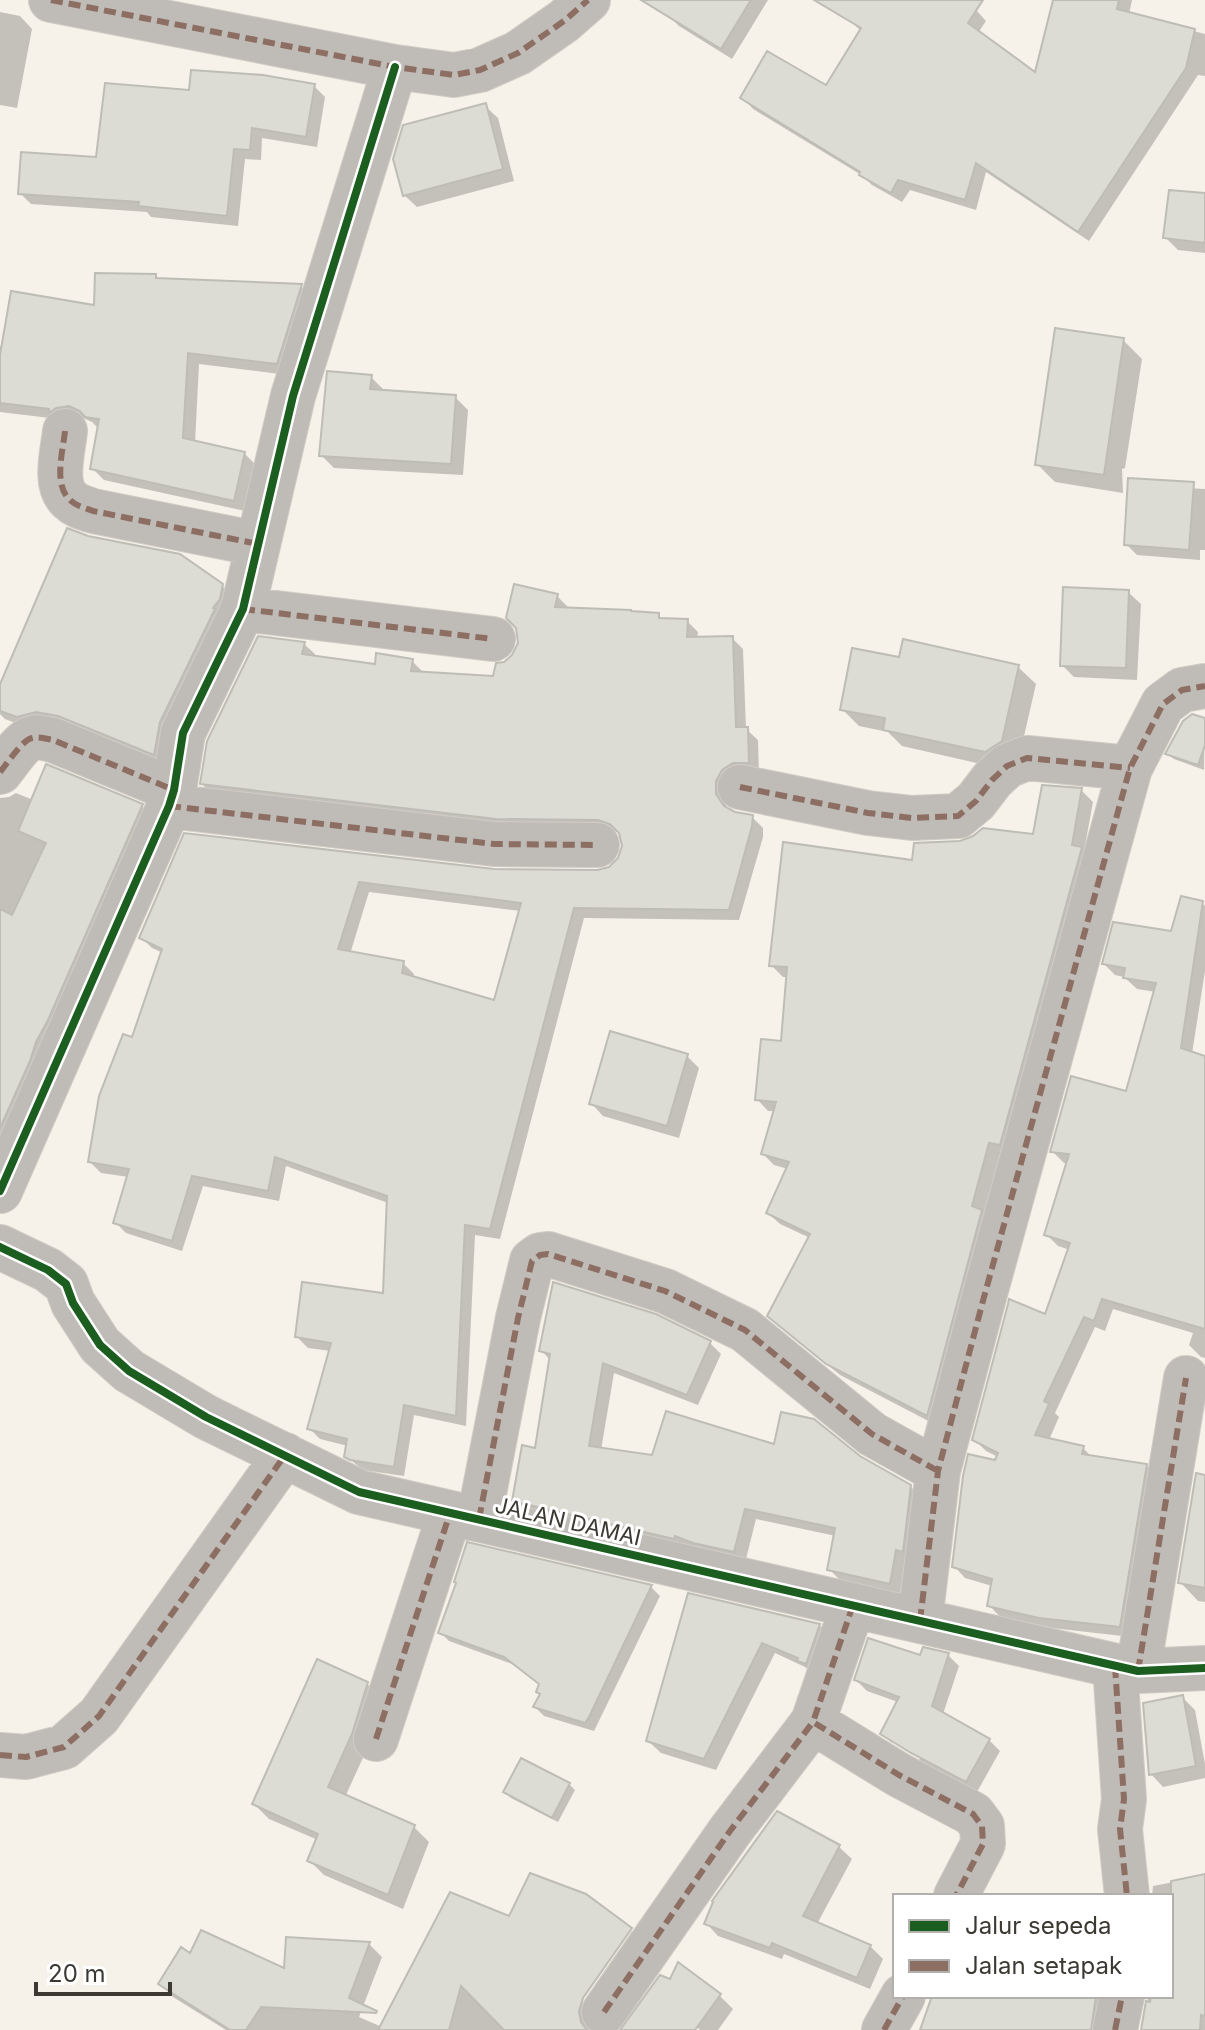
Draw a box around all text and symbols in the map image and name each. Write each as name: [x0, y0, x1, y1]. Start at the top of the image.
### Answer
street label: JALAN DAMAI: [493, 1492, 643, 1550]
legend: [893, 1894, 1173, 1998]
text: Jalur sepeda: [965, 1911, 1111, 1940]
scale bar: [36, 1946, 170, 1996]
text: Jalan setapak: [965, 1951, 1122, 1980]
text: 20 m: [48, 1959, 106, 1988]

